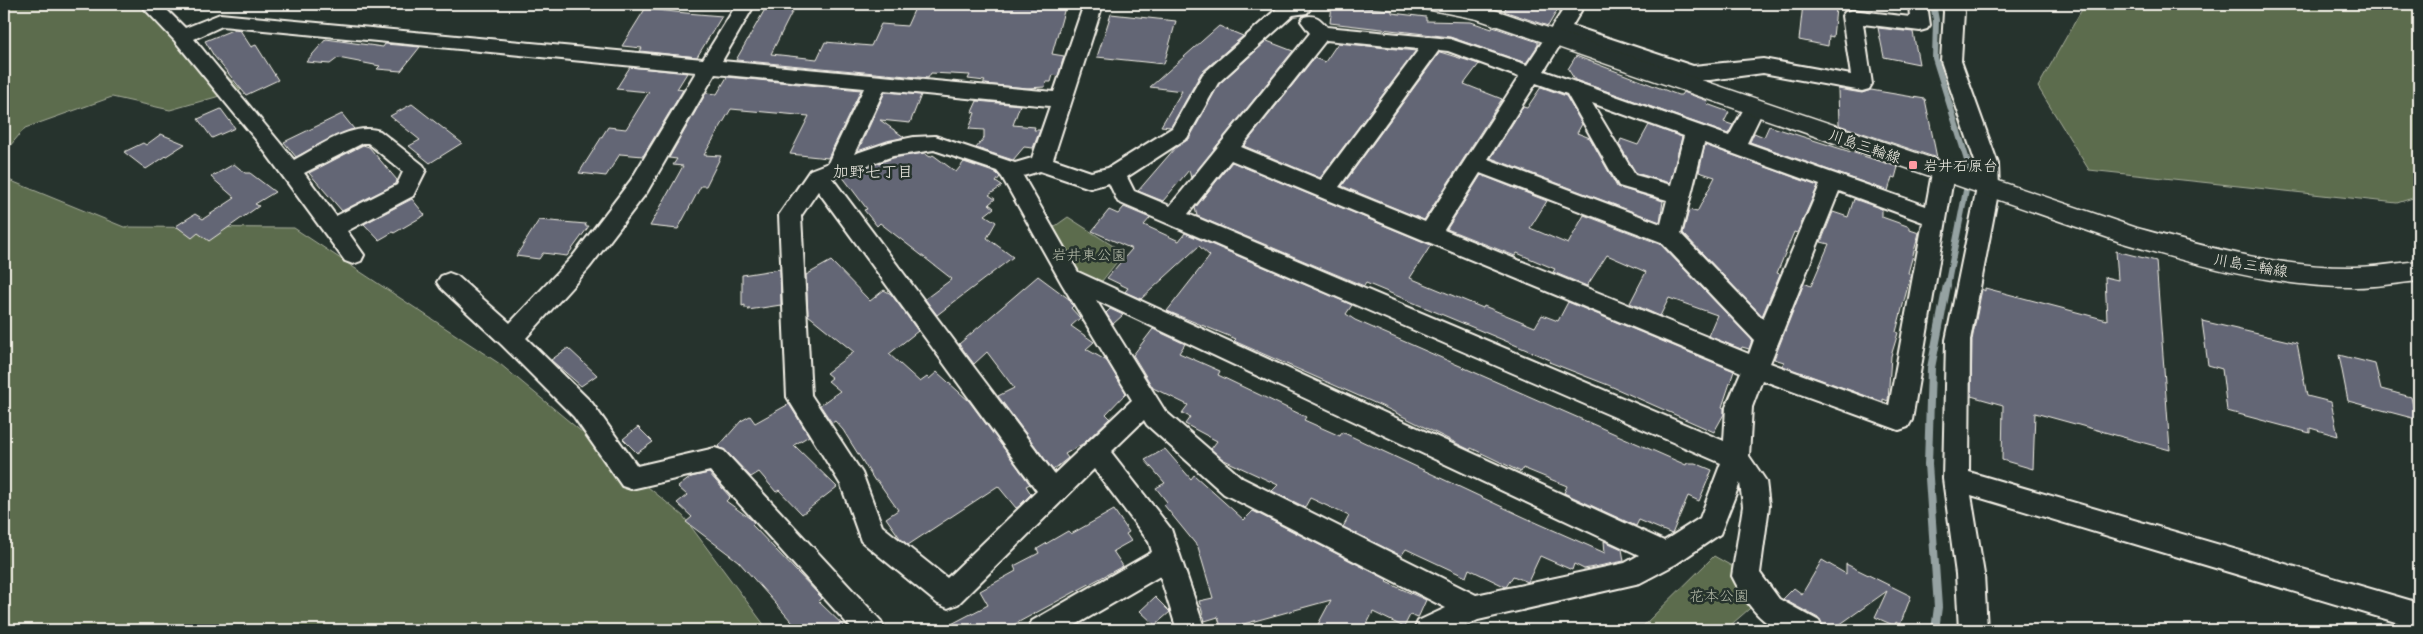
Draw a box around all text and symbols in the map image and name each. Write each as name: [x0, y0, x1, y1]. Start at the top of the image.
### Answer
street label: 川島三輪線: [1826, 125, 1904, 167]
place label: 岩井石原台: [1923, 156, 1998, 175]
marker: 岩井石原台: [1907, 159, 1919, 171]
district label: 加野七丁目: [833, 161, 913, 181]
park label: 岩井東公園: [1051, 245, 1127, 264]
street label: 川島三輪線: [2212, 249, 2290, 281]
park label: 花本公園: [1689, 586, 1749, 605]

